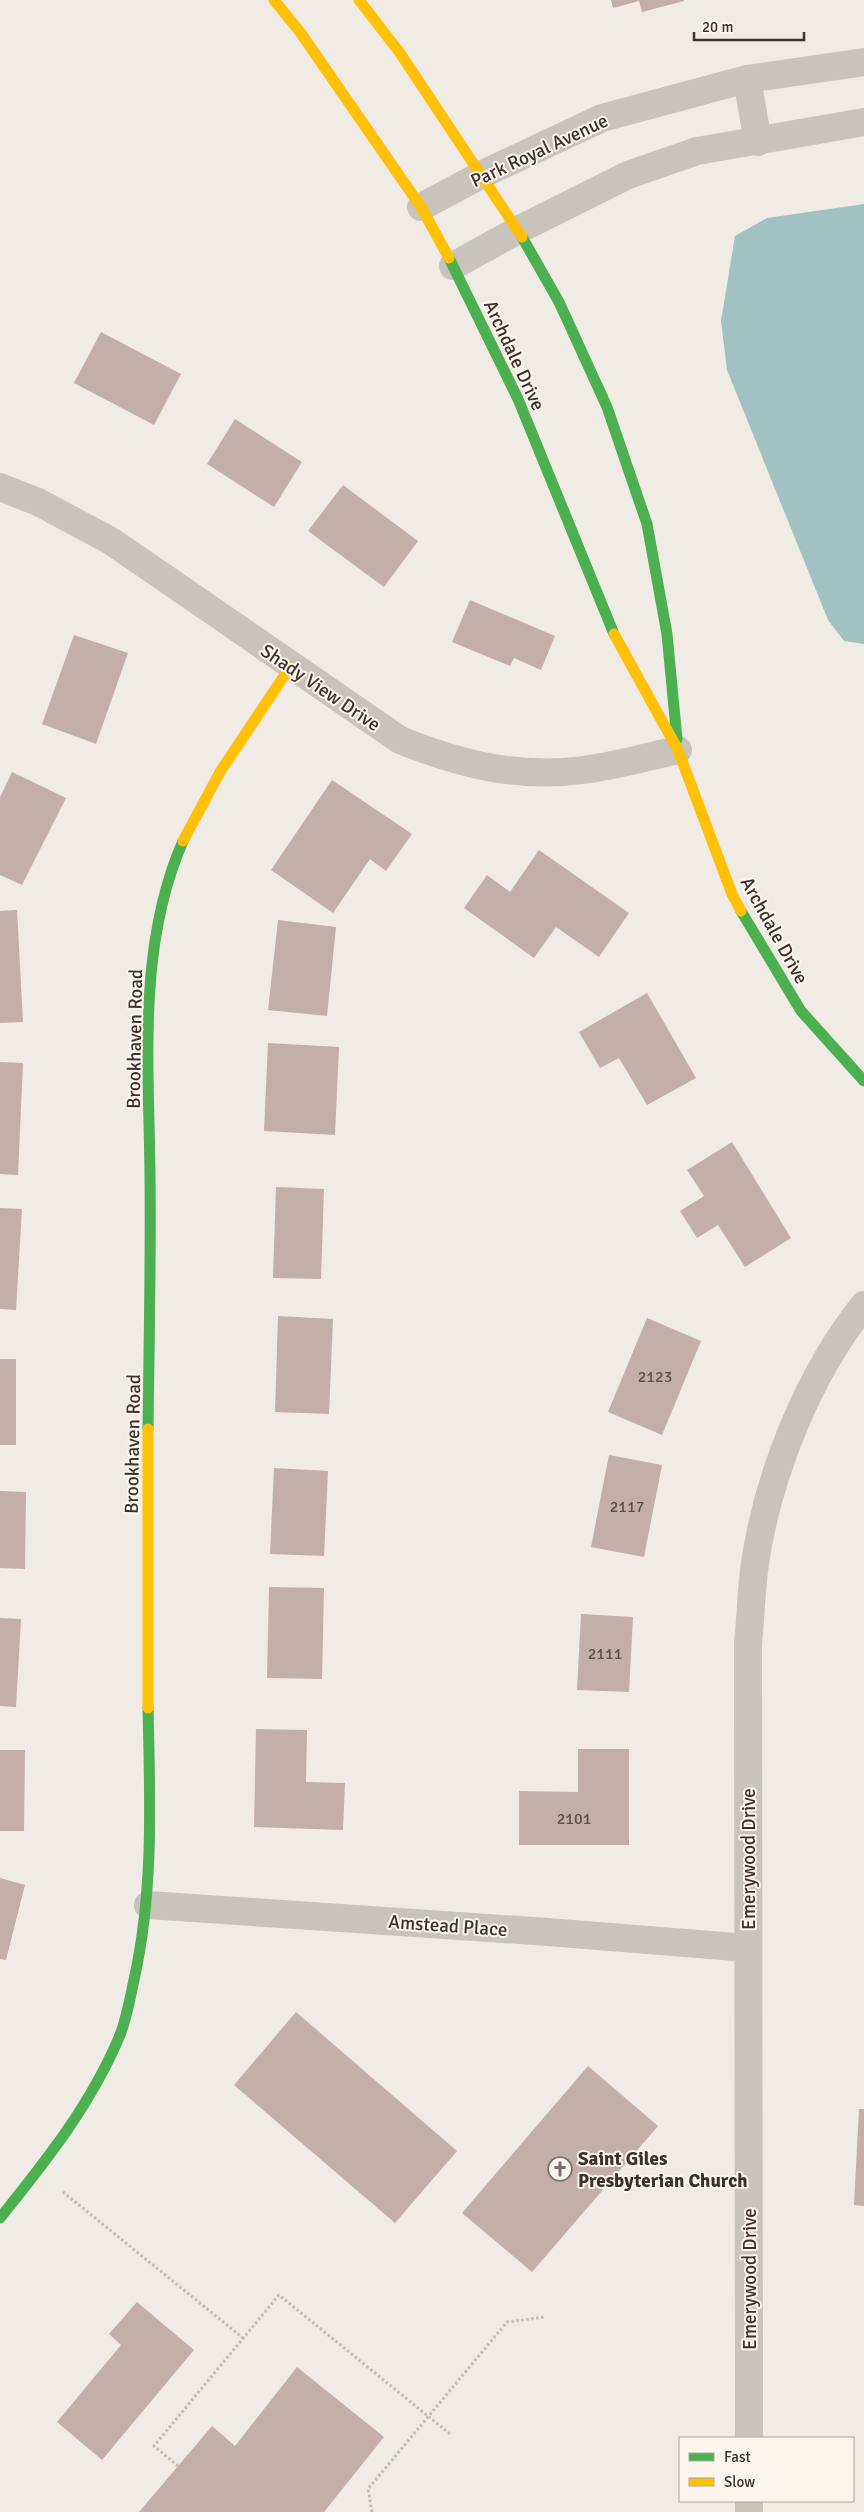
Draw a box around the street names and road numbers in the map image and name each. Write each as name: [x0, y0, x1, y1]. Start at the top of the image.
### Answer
street label: Park Royal Avenue: [467, 109, 612, 193]
street label: Archdale Drive: [478, 296, 550, 414]
street label: Shady View Drive: [256, 639, 385, 737]
street label: Archdale Drive: [735, 873, 813, 988]
street label: Brookhaven Road: [122, 969, 148, 1109]
street label: Brookhaven Road: [120, 1374, 146, 1514]
street label: Emerywood Drive: [737, 1788, 761, 1930]
street label: Amstead Place: [388, 1910, 508, 1942]
street label: Emerywood Drive: [738, 2208, 762, 2350]

